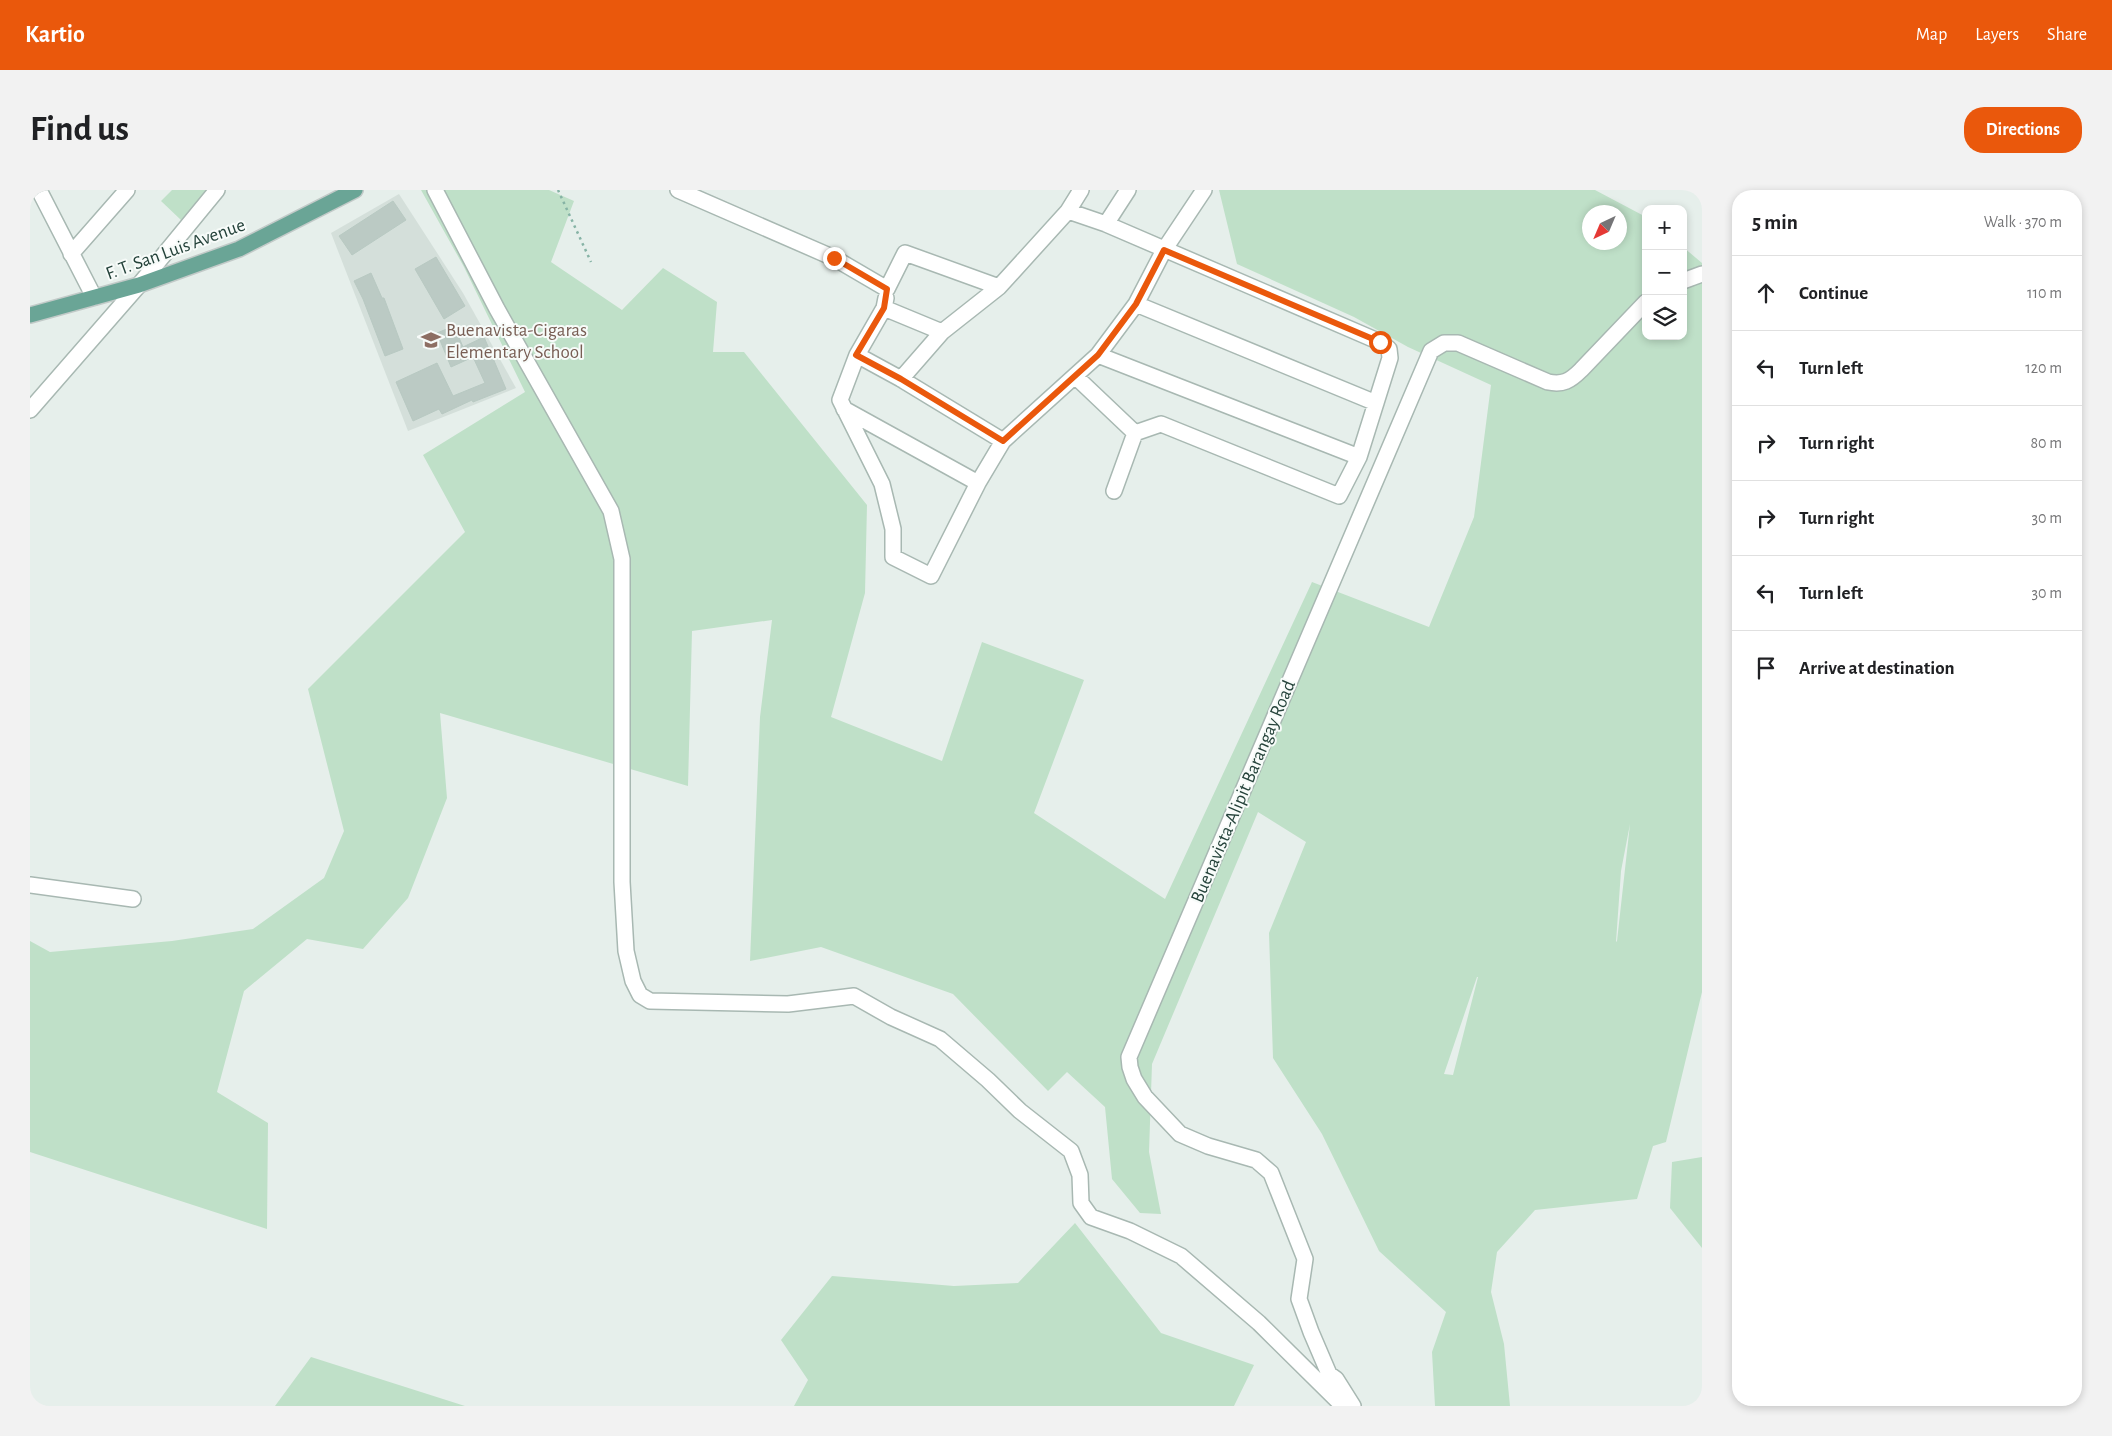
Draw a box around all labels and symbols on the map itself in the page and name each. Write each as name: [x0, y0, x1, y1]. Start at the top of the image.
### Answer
north arrow: [1582, 205, 1627, 250]
street label: F. T. San Luis Avenue: [103, 215, 248, 283]
route end: [823, 247, 846, 270]
place label: Buenavista-Cigaras Elementary School: [446, 321, 587, 362]
school or university icon: Buenavista-Cigaras Elementary School: [420, 329, 442, 351]
route start: [1369, 331, 1392, 354]
street label: Buenavista-Alipit Barangay Road: [1188, 677, 1299, 906]

